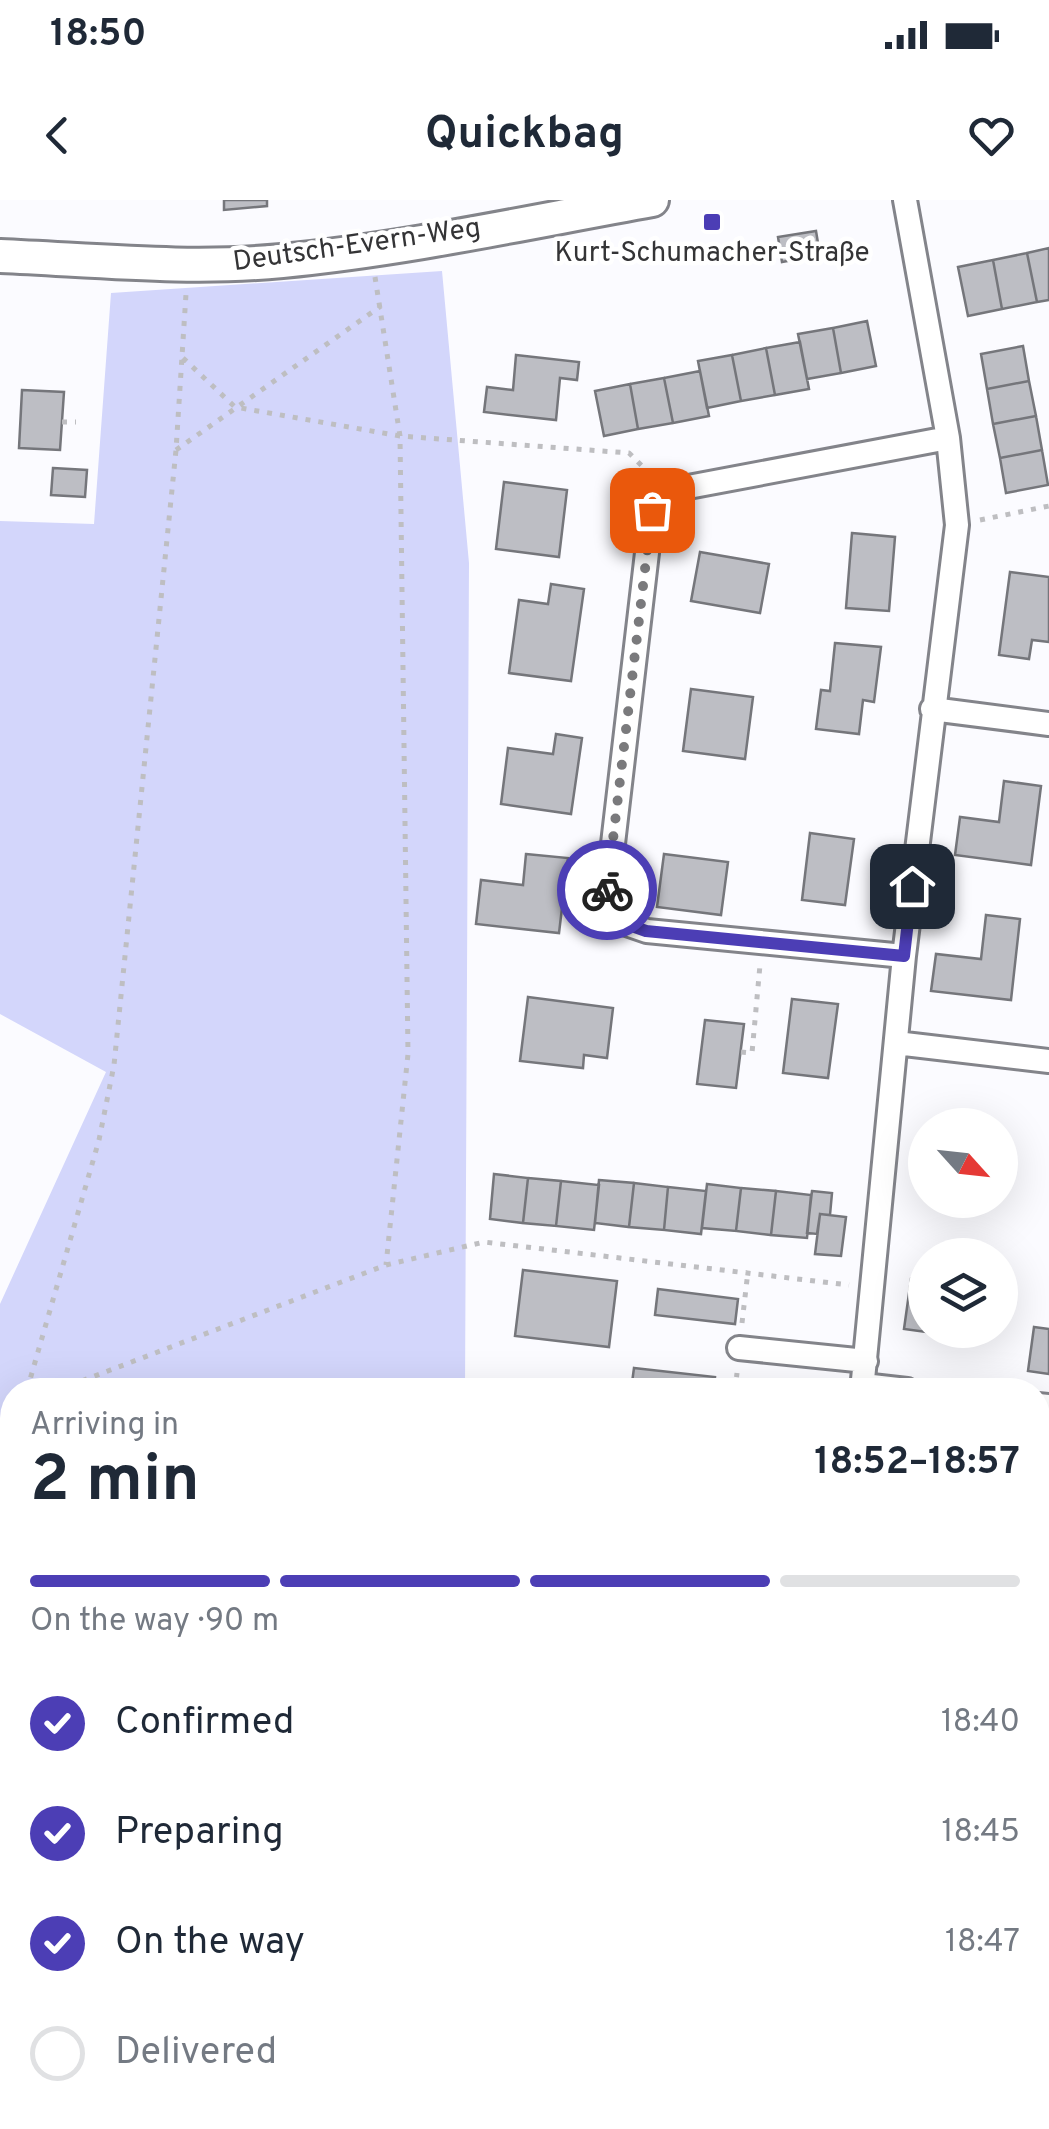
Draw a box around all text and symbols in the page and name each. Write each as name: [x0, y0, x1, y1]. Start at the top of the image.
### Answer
text: 18:50: [50, 11, 146, 60]
text: Quickbag: [425, 107, 624, 164]
icon: back: [30, 108, 85, 163]
icon: heart: [964, 108, 1019, 163]
street label: Deutsch-Evern-Weg: [231, 211, 483, 281]
marker: Kurt-Schumacher-Straße: [701, 211, 723, 233]
place label: Kurt-Schumacher-Straße: [555, 236, 869, 272]
pin: [610, 468, 695, 553]
icon: bag: [625, 483, 680, 538]
courier: [557, 840, 657, 940]
pin: [870, 844, 955, 929]
icon: home: [885, 859, 940, 914]
icon: bike: [580, 863, 635, 918]
north arrow: [908, 1108, 1018, 1218]
map controls: [908, 1108, 1018, 1348]
button: layers: [908, 1238, 1018, 1348]
text: Arriving in: [30, 1406, 179, 1446]
text: 18:52–18:57: [814, 1439, 1020, 1488]
text: 2 min: [30, 1442, 200, 1524]
text: On the way · 90 m: [30, 1602, 279, 1642]
icon: check: [30, 1696, 85, 1751]
text: Confirmed: [115, 1699, 294, 1748]
text: 18:40: [941, 1703, 1020, 1743]
icon: check: [30, 1806, 85, 1861]
text: Preparing: [115, 1809, 284, 1858]
text: 18:45: [942, 1813, 1020, 1853]
icon: check: [30, 1916, 85, 1971]
text: On the way: [115, 1919, 305, 1968]
text: 18:47: [945, 1923, 1020, 1963]
text: Delivered: [115, 2029, 277, 2078]

